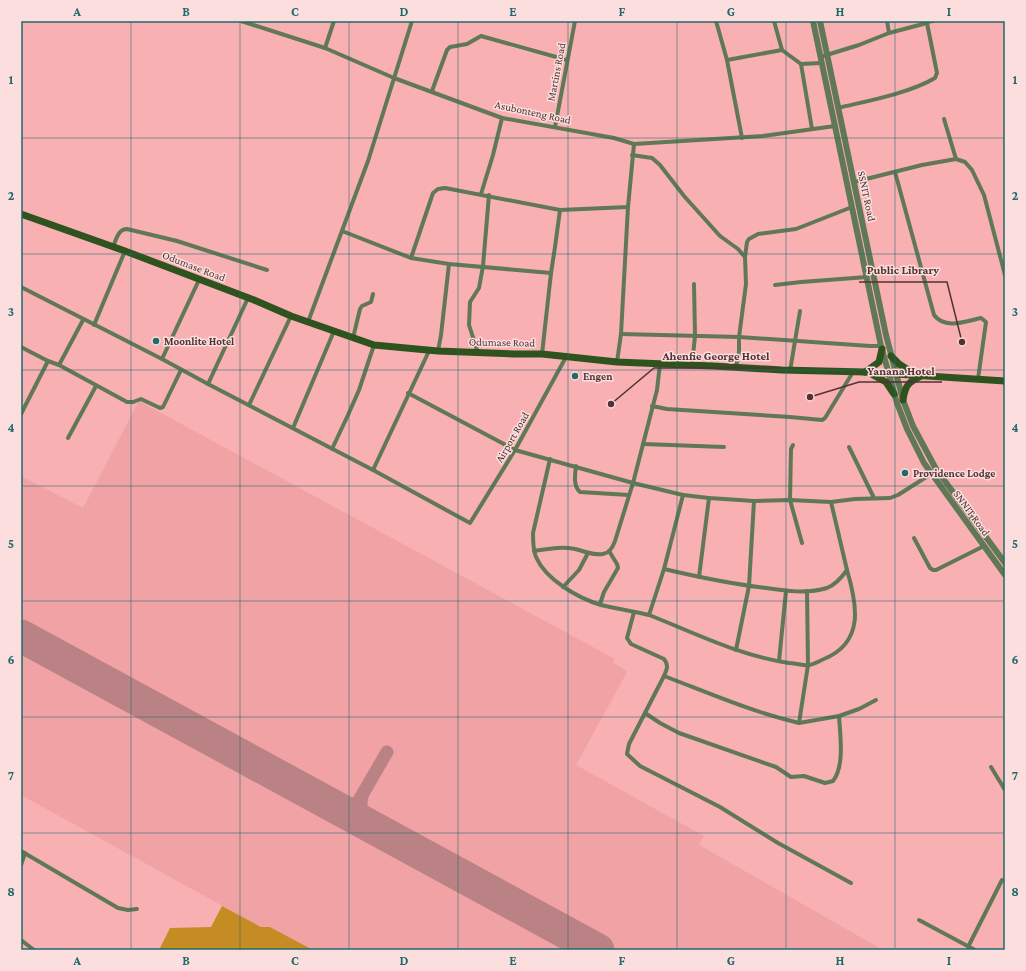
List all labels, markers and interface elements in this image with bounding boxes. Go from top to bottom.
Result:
text: A [72,4,81,19]
text: B [182,4,190,19]
text: C [291,4,299,19]
text: D [400,4,409,19]
text: E [509,4,517,19]
text: F [619,4,626,19]
text: G [727,4,735,19]
text: H [836,4,845,19]
text: I [947,4,951,19]
street label: Martins Road [544,42,568,102]
text: 1 [9,72,14,87]
text: 1 [1013,72,1018,87]
street label: Asubonteng Road [494,98,572,127]
street label: SSNIT Road [856,170,878,222]
text: 2 [8,188,15,203]
text: 2 [1012,188,1019,203]
street label: Odumase Road [161,248,227,284]
callout: Public Library [859,258,947,282]
text: Public Library [867,263,939,277]
text: 3 [8,304,14,319]
text: 3 [1012,304,1018,319]
place label: Moonlite Hotel [164,335,235,347]
street label: Odumase Road [469,335,536,349]
marker: Moonlite Hotel [151,336,161,346]
callout: Ahenfie George Hotel [654,344,778,368]
text: Ahenfie George Hotel [661,349,770,363]
callout: Yanana Hotel [859,358,942,382]
text: Yanana Hotel [867,364,935,378]
place label: Engen [583,370,613,382]
marker: Engen [570,371,580,381]
street label: Airport Road [493,409,532,465]
text: 4 [7,420,15,435]
text: 4 [1011,420,1019,435]
place label: Providence Lodge [913,467,995,479]
marker: Providence Lodge [900,468,910,478]
street label: SNNIT Road [951,488,993,538]
text: 5 [8,536,14,551]
text: 5 [1012,536,1018,551]
text: 6 [7,652,15,667]
text: 6 [1011,652,1019,667]
text: 7 [8,768,14,783]
text: 7 [1012,768,1018,783]
text: 8 [7,884,15,899]
text: 8 [1011,884,1019,899]
text: A [72,953,81,968]
text: B [182,953,190,968]
text: C [291,953,299,968]
text: D [400,953,409,968]
text: E [509,953,517,968]
text: F [619,953,626,968]
text: G [727,953,735,968]
text: H [836,953,845,968]
text: I [947,953,951,968]

